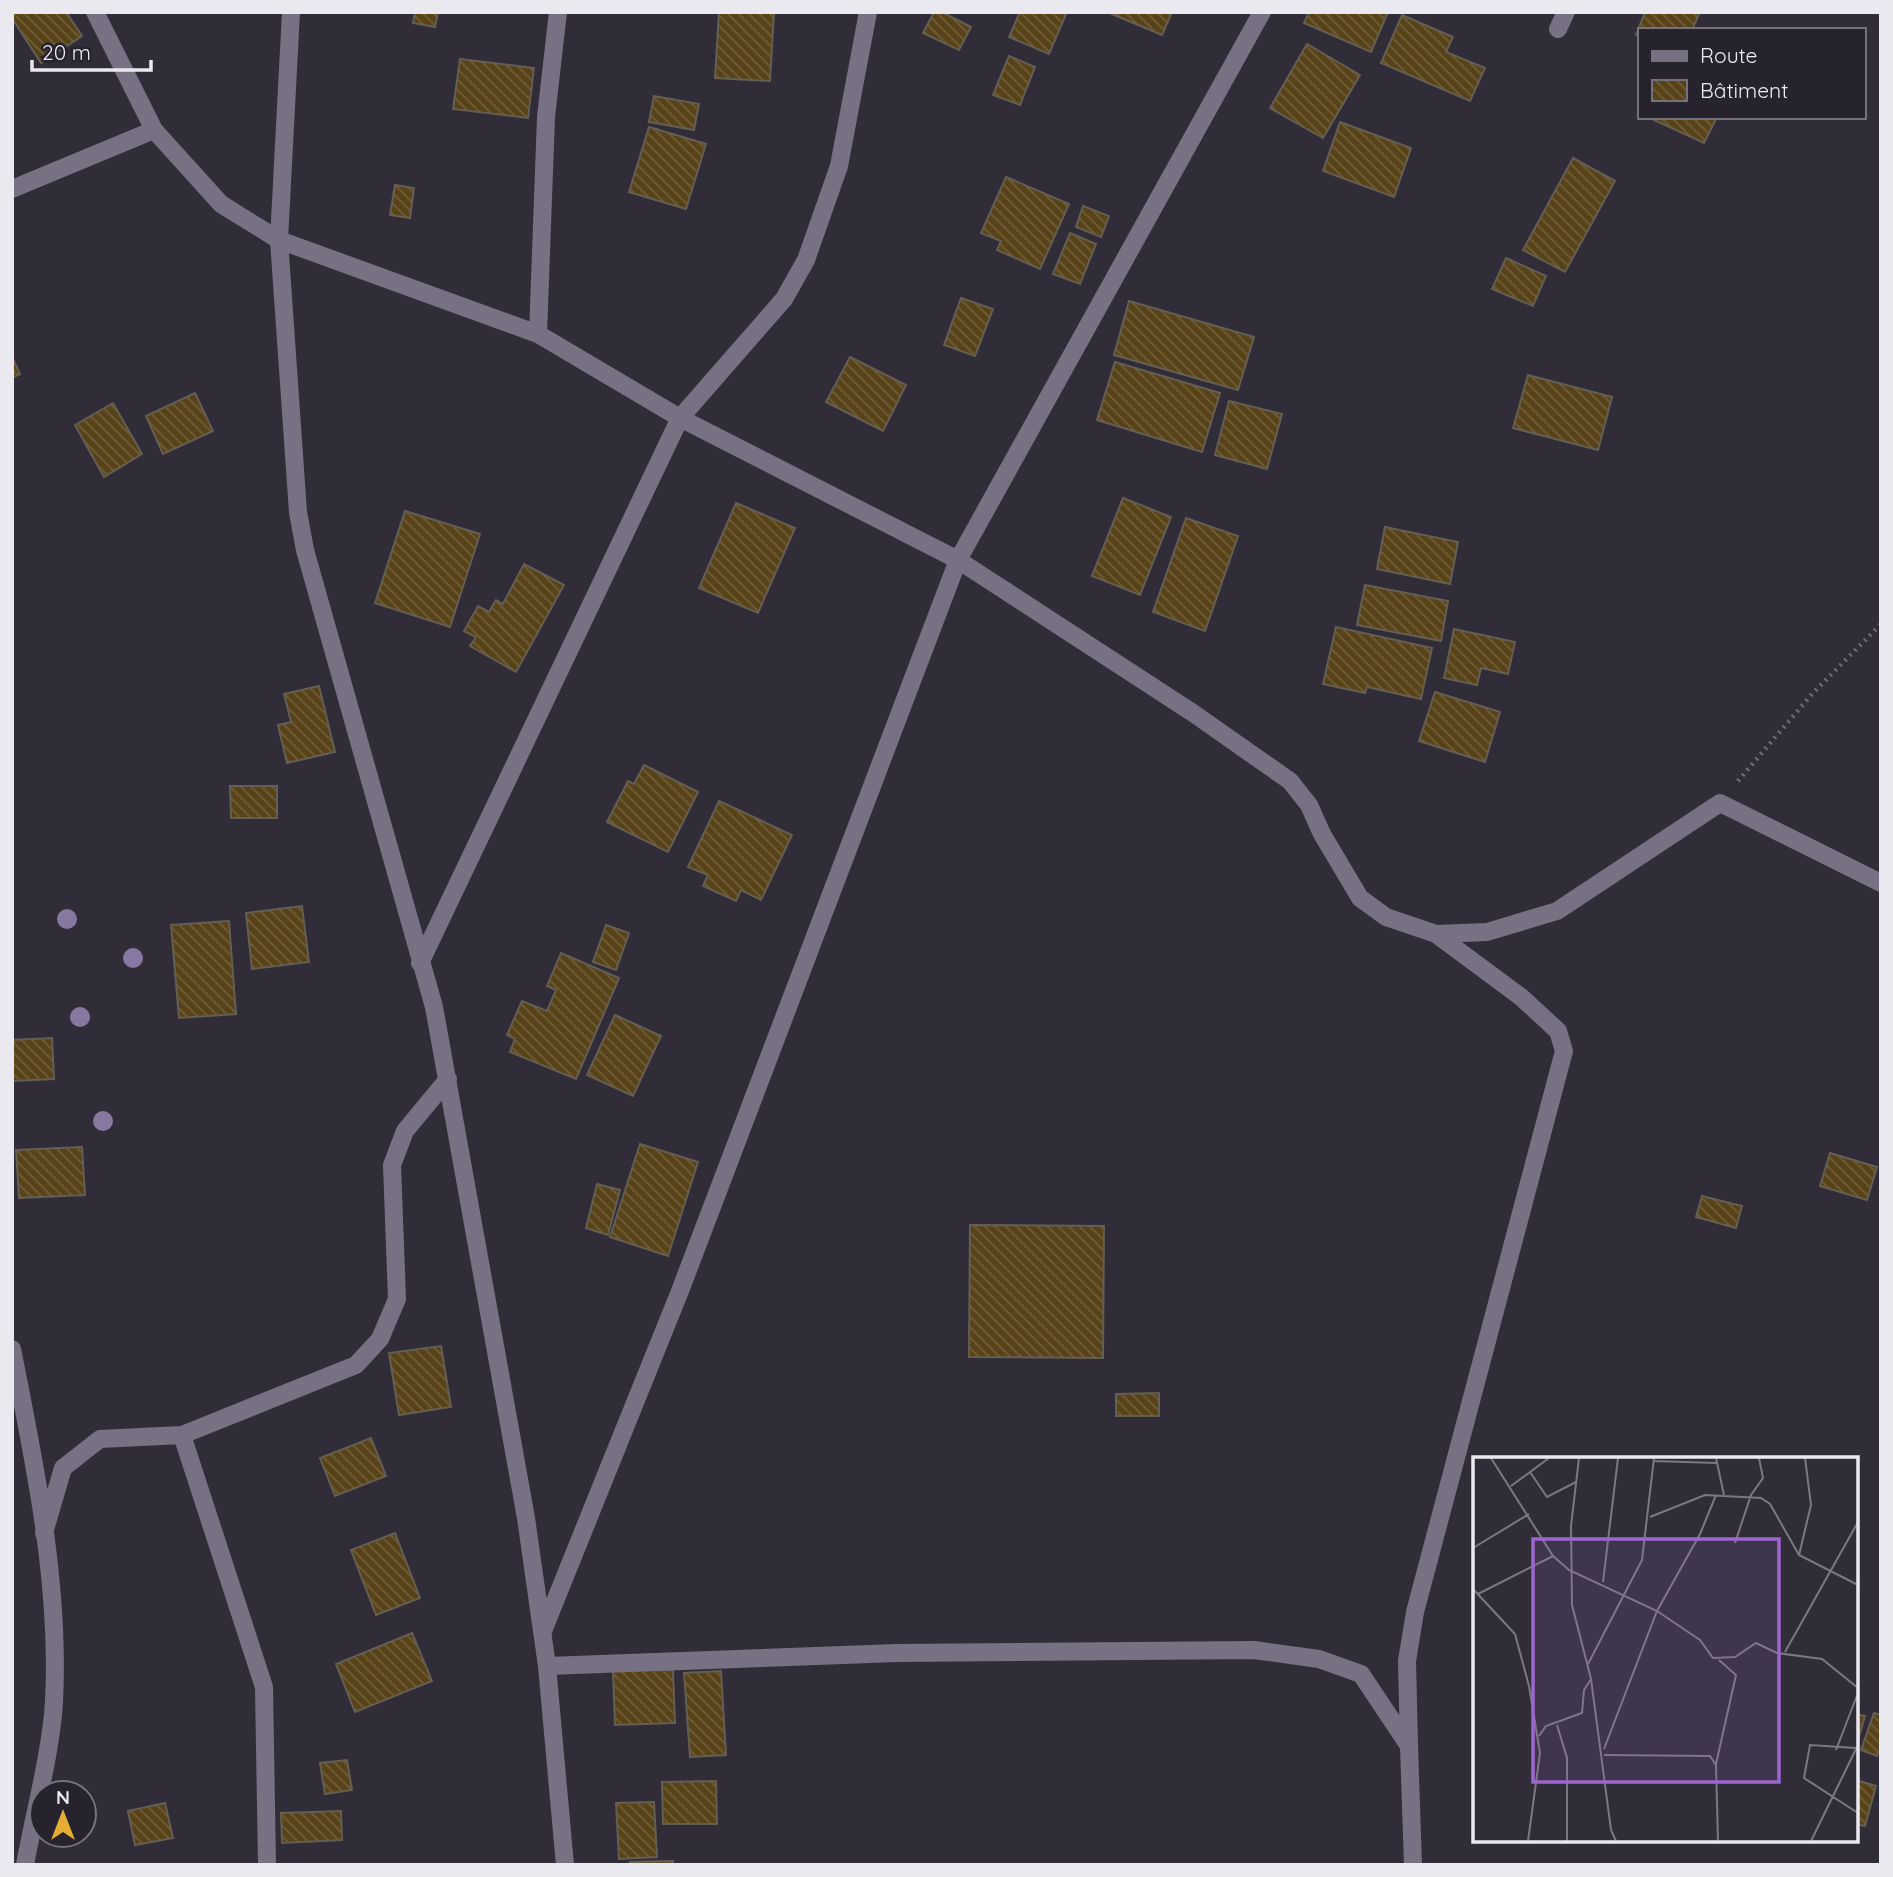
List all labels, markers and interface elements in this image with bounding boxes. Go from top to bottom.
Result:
scale bar [32,28,150,72]
legend [1638,28,1865,119]
text: 20 m [42,39,91,65]
text: Route [1700,42,1757,68]
text: Bâtiment [1700,77,1788,103]
inset map [1473,1457,1858,1842]
north arrow [28,1779,98,1849]
text: N [56,1785,70,1809]

